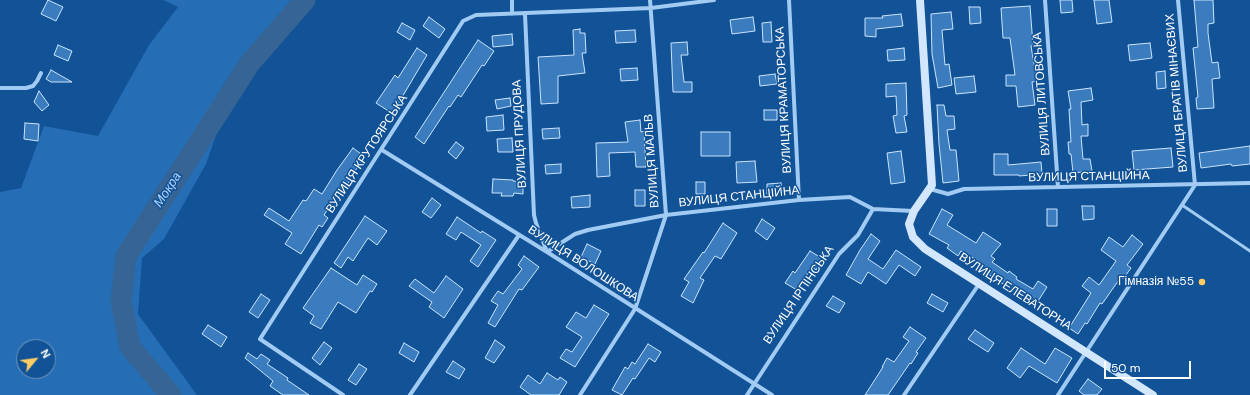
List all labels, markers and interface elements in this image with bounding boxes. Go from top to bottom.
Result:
street label: ВУЛИЦЯ БРАТІВ МІНАЄВИХ [1163,13,1191,173]
street label: ВУЛИЦЯ КРАМАТОРСЬКА [773,26,795,174]
street label: ВУЛИЦЯ ЛИТОВСЬКА [1030,32,1054,156]
street label: ВУЛИЦЯ ПРУДОВА [510,79,530,189]
street label: ВУЛИЦЯ КРУТОЯРСЬКА [323,92,411,216]
street label: ВУЛИЦЯ МАЛЬВ [642,114,662,208]
street label: ВУЛИЦЯ СТАНЦІЙНА [1028,169,1150,185]
water label: Мокра [151,170,185,210]
street label: ВУЛИЦЯ СТАНЦІЙНА [678,183,800,211]
street label: ВУЛИЦЯ ВОЛОШКОВА [525,223,641,305]
street label: ВУЛИЦЯ ІРПІНСЬКА [761,243,837,347]
street label: ВУЛИЦЯ ЕЛЕВАТОРНА [956,250,1074,334]
place label: Гімназія №55 [1118,275,1194,289]
marker: Гімназія №55 [1197,277,1207,287]
north arrow [16,339,56,379]
text: N [38,347,54,361]
scale bar [1106,353,1193,379]
text: 50 m [1111,360,1140,376]

